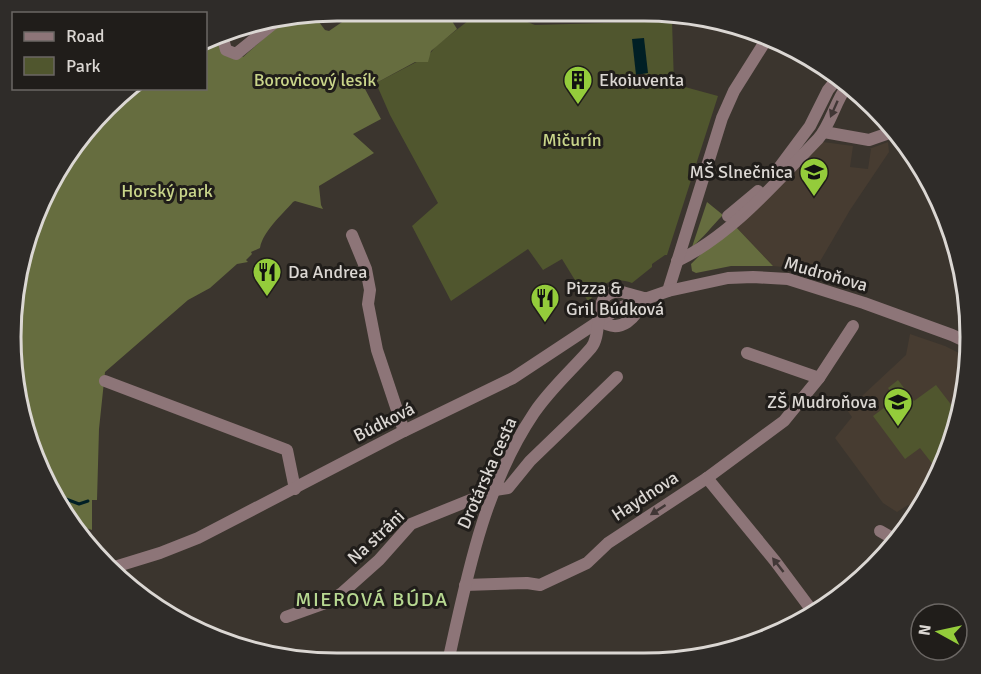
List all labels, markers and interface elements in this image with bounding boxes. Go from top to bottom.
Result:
legend [12,12,207,90]
text: Road [66,25,105,47]
text: Park [66,55,101,77]
building icon: Ekoiuventa [562,64,594,106]
park label: Borovicový lesík [254,69,376,91]
place label: Ekoiuventa [599,69,684,91]
one-way arrow [829,100,839,118]
park label: Mičurín [542,129,602,151]
school or university icon: MŠ Slnečnica [798,156,830,198]
place label: MŠ Slnečnica [690,161,793,183]
park label: Horský park [121,180,213,202]
street label: Mudroňova [782,252,870,296]
restaurant icon: Da Andrea [251,256,283,298]
place label: Da Andrea [288,261,367,283]
place label: Pizza & Gril Búdková [566,277,664,320]
restaurant icon: Pizza & Gril Búdková [529,282,561,324]
school or university icon: ZŠ Mudroňova [882,386,914,428]
place label: ZŠ Mudroňova [767,391,877,413]
street label: Búdková [350,397,418,447]
street label: Drotárska cesta [453,414,521,532]
street label: Haydnova [607,466,683,526]
one-way arrow [650,504,666,515]
street label: Na stráni [343,505,409,569]
one-way arrow [773,558,785,573]
district label: MIEROVÁ BÚDA [295,587,449,612]
north arrow [909,602,969,662]
text: N [914,623,936,637]

